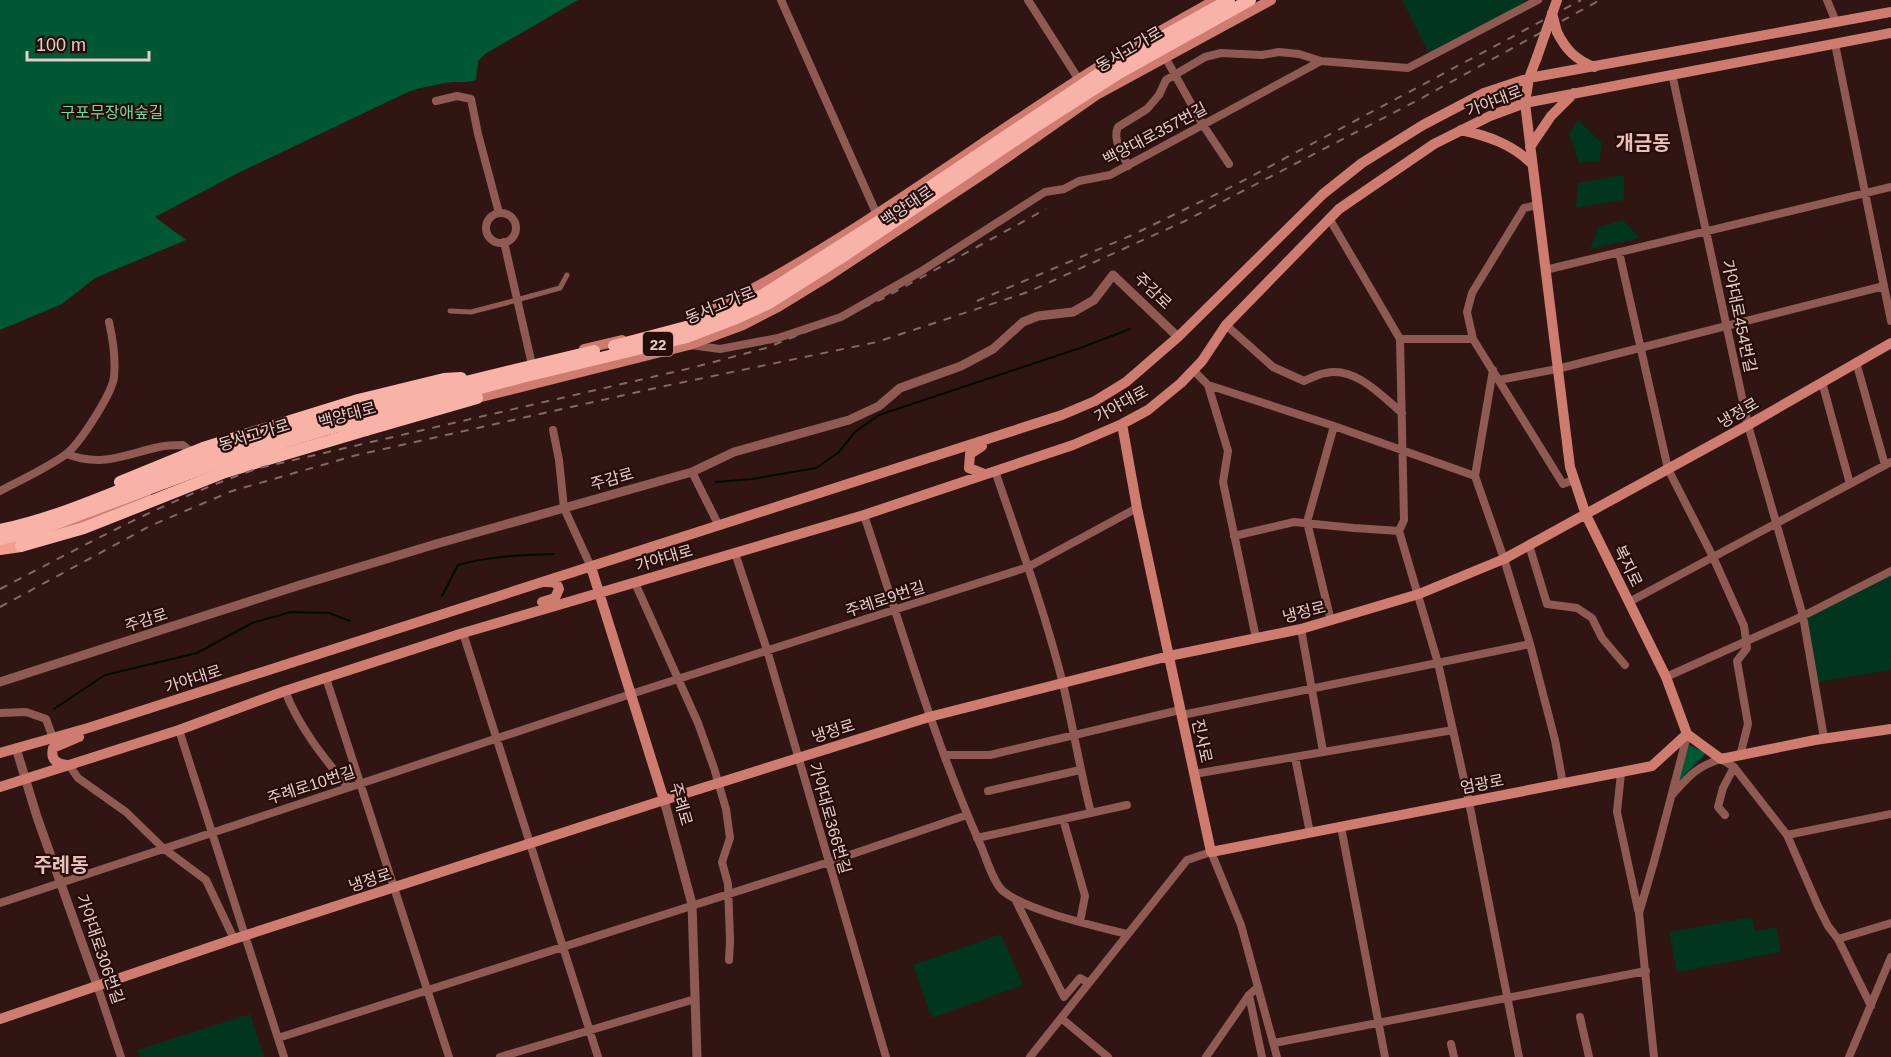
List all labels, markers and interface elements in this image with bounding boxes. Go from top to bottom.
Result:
street label: 동서고가로 [1093,23,1165,75]
scale bar [27,24,148,62]
text: 100 m [36,35,86,55]
street label: 가야대로 [1463,82,1525,119]
street label: 백양대로357번길 [1100,99,1210,169]
park label: 구포무장애숲길 [60,104,164,121]
district label: 개금동 [1615,132,1671,154]
street label: 백양대로 [878,182,936,230]
street label: 가야대로454번길 [1719,258,1759,374]
street label: 주감로 [1131,270,1175,313]
street label: 동서고가로 [683,283,758,327]
road number: 22 [643,332,673,356]
street label: 가야대로 [1091,382,1151,426]
street label: 냉정로 [1715,394,1762,431]
street label: 백양대로 [316,399,378,431]
street label: 동서고가로 [216,416,292,454]
street label: 주감로 [588,465,636,493]
street label: 가야대로 [633,542,695,574]
street label: 복지로 [1611,542,1645,590]
street label: 주례로9번길 [843,578,927,620]
street label: 냉정로 [1281,598,1328,626]
street label: 주감로 [122,605,170,635]
street label: 가야대로 [162,662,224,696]
street label: 냉정로 [809,716,857,746]
street label: 진사로 [1189,718,1215,765]
street label: 가야대로366번길 [806,760,854,876]
street label: 주례로10번길 [265,763,357,807]
street label: 엄광로 [1459,771,1506,797]
street label: 주례로 [667,780,695,828]
district label: 주례동 [33,854,89,876]
street label: 냉정로 [346,865,394,895]
street label: 가야대로306번길 [73,892,127,1006]

